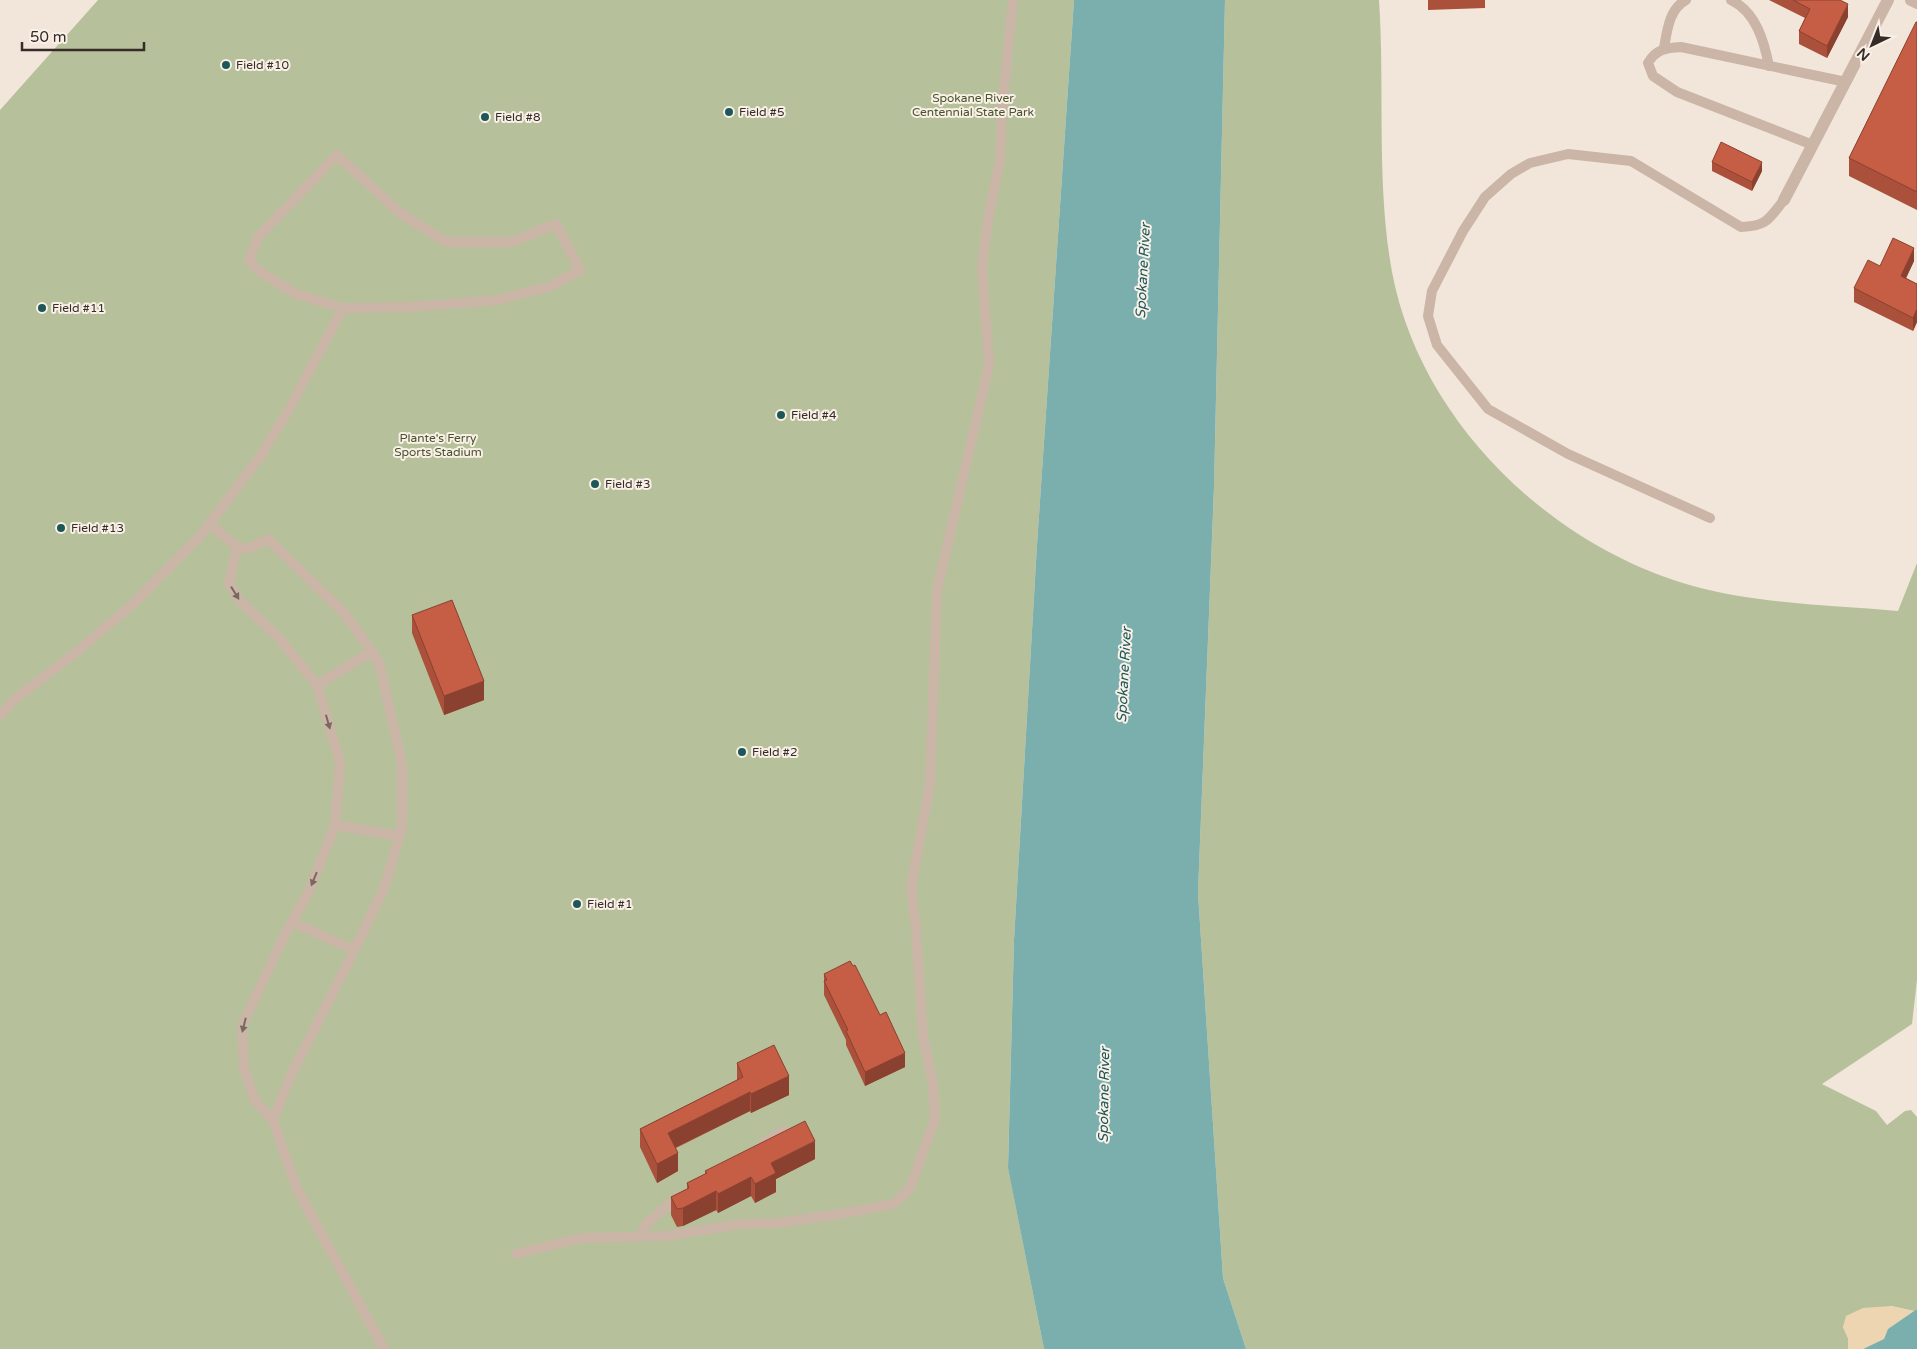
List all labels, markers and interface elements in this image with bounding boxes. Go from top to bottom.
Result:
scale bar [22,20,145,52]
north arrow [1847,20,1897,70]
text: 50 m [30,28,67,46]
text: N [1854,44,1873,64]
place label: Field #10 [236,58,290,72]
marker: Field #10 [220,59,232,71]
park label: Spokane River Centennial State Park [912,91,1035,119]
place label: Field #5 [739,105,785,119]
marker: Field #5 [723,106,735,118]
place label: Field #8 [495,110,541,124]
marker: Field #8 [479,111,491,123]
water label: Spokane River [1132,221,1154,319]
place label: Field #11 [52,301,105,315]
marker: Field #11 [36,302,48,314]
place label: Field #4 [791,408,837,422]
marker: Field #4 [775,409,787,421]
park label: Plante's Ferry Sports Stadium [394,431,482,459]
place label: Field #3 [605,477,651,491]
marker: Field #3 [589,478,601,490]
place label: Field #13 [71,521,124,535]
marker: Field #13 [55,522,67,534]
one-way arrow [230,586,240,600]
water label: Spokane River [1113,625,1135,723]
one-way arrow [324,715,332,730]
place label: Field #2 [752,745,798,759]
marker: Field #2 [736,746,748,758]
one-way arrow [309,871,317,886]
place label: Field #1 [587,897,633,911]
marker: Field #1 [571,898,583,910]
one-way arrow [240,1017,248,1033]
water label: Spokane River [1095,1046,1113,1143]

